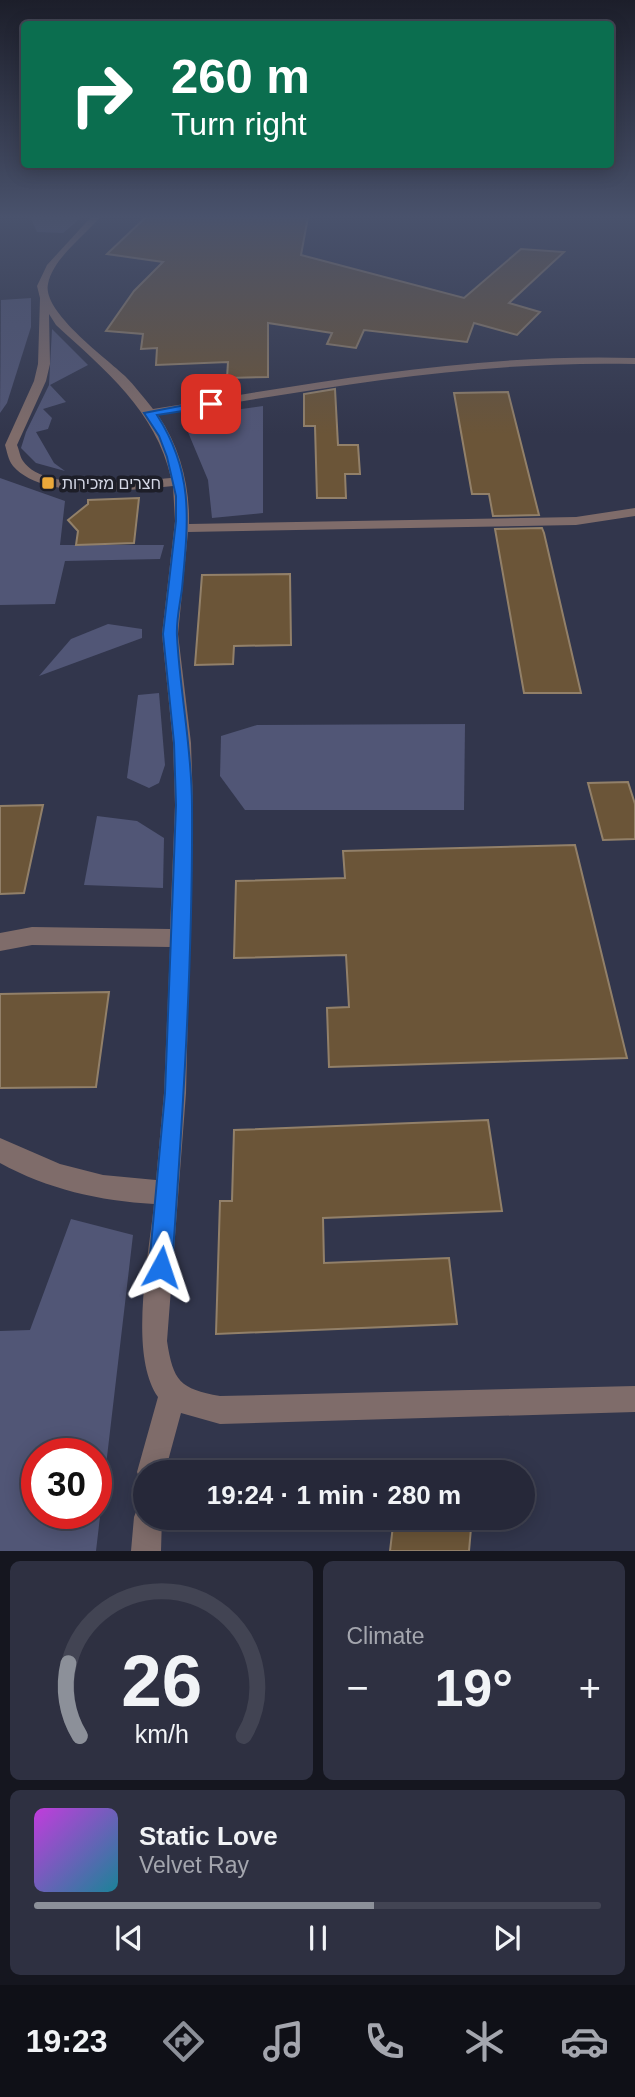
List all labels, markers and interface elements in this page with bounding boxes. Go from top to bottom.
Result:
icon: right [56,49,147,140]
text: 260 m [171,49,310,103]
text: Turn right [171,106,307,142]
pin [181,374,241,434]
icon: arrive [192,385,230,423]
marker: חצרים מזכירות [40,475,56,491]
place label: חצרים מזכירות [62,475,161,492]
position arrow [124,1230,198,1304]
speed limit sign: 30 [21,1438,112,1529]
text: 19:24 · 1 min · 280 m [207,1480,461,1510]
text: Climate [347,1623,424,1649]
text: 26 [121,1641,202,1722]
text: 19° [434,1659,513,1717]
text: − [347,1667,369,1709]
text: + [579,1667,601,1709]
text: km/h [134,1720,188,1748]
text: Static Love [139,1821,278,1851]
text: Velvet Ray [139,1852,249,1878]
icon: previous [110,1919,148,1957]
icon: pause [299,1919,337,1957]
icon: next [488,1919,526,1957]
icon: directions [159,2017,208,2066]
icon: music [259,2017,308,2066]
icon: phone [360,2017,409,2066]
icon: climate [460,2017,509,2066]
icon: car [560,2017,609,2066]
text: 19:23 [26,2023,108,2059]

